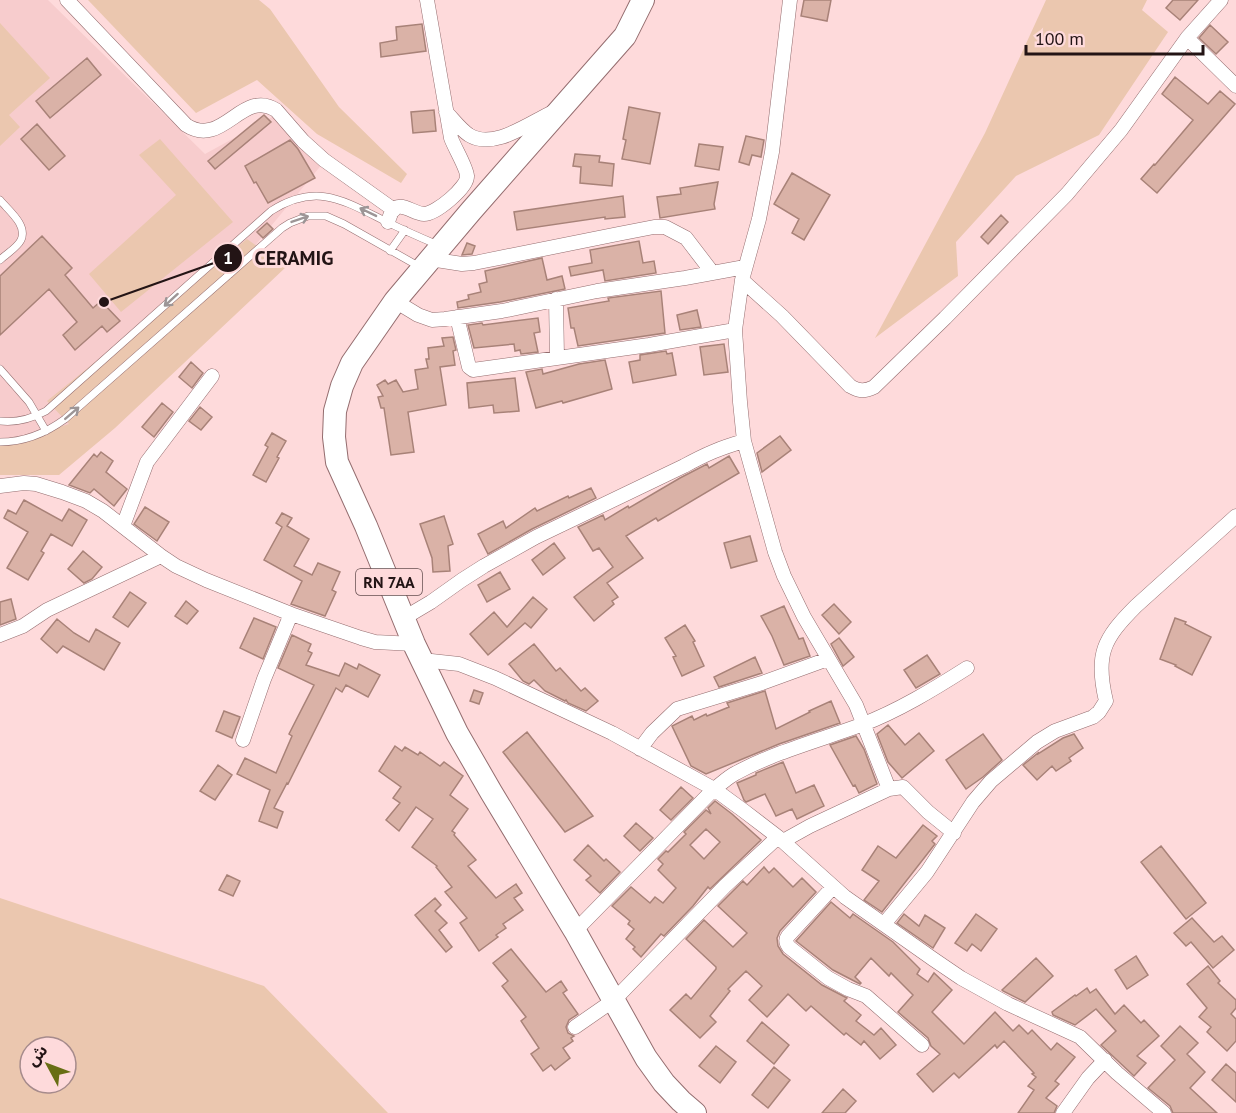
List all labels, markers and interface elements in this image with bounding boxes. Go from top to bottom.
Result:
scale bar [1026,18,1203,56]
text: 100 m [1035,27,1084,50]
one-way arrow [359,206,377,218]
one-way arrow [290,213,309,224]
callout: CERAMIG [213,239,346,277]
text: CERAMIG [255,245,333,271]
text: 1 [223,246,233,269]
one-way arrow [164,293,179,307]
one-way arrow [64,406,79,420]
road number: RN 7AA [356,569,422,595]
north arrow [18,1035,78,1095]
text: ش [22,1040,51,1070]

